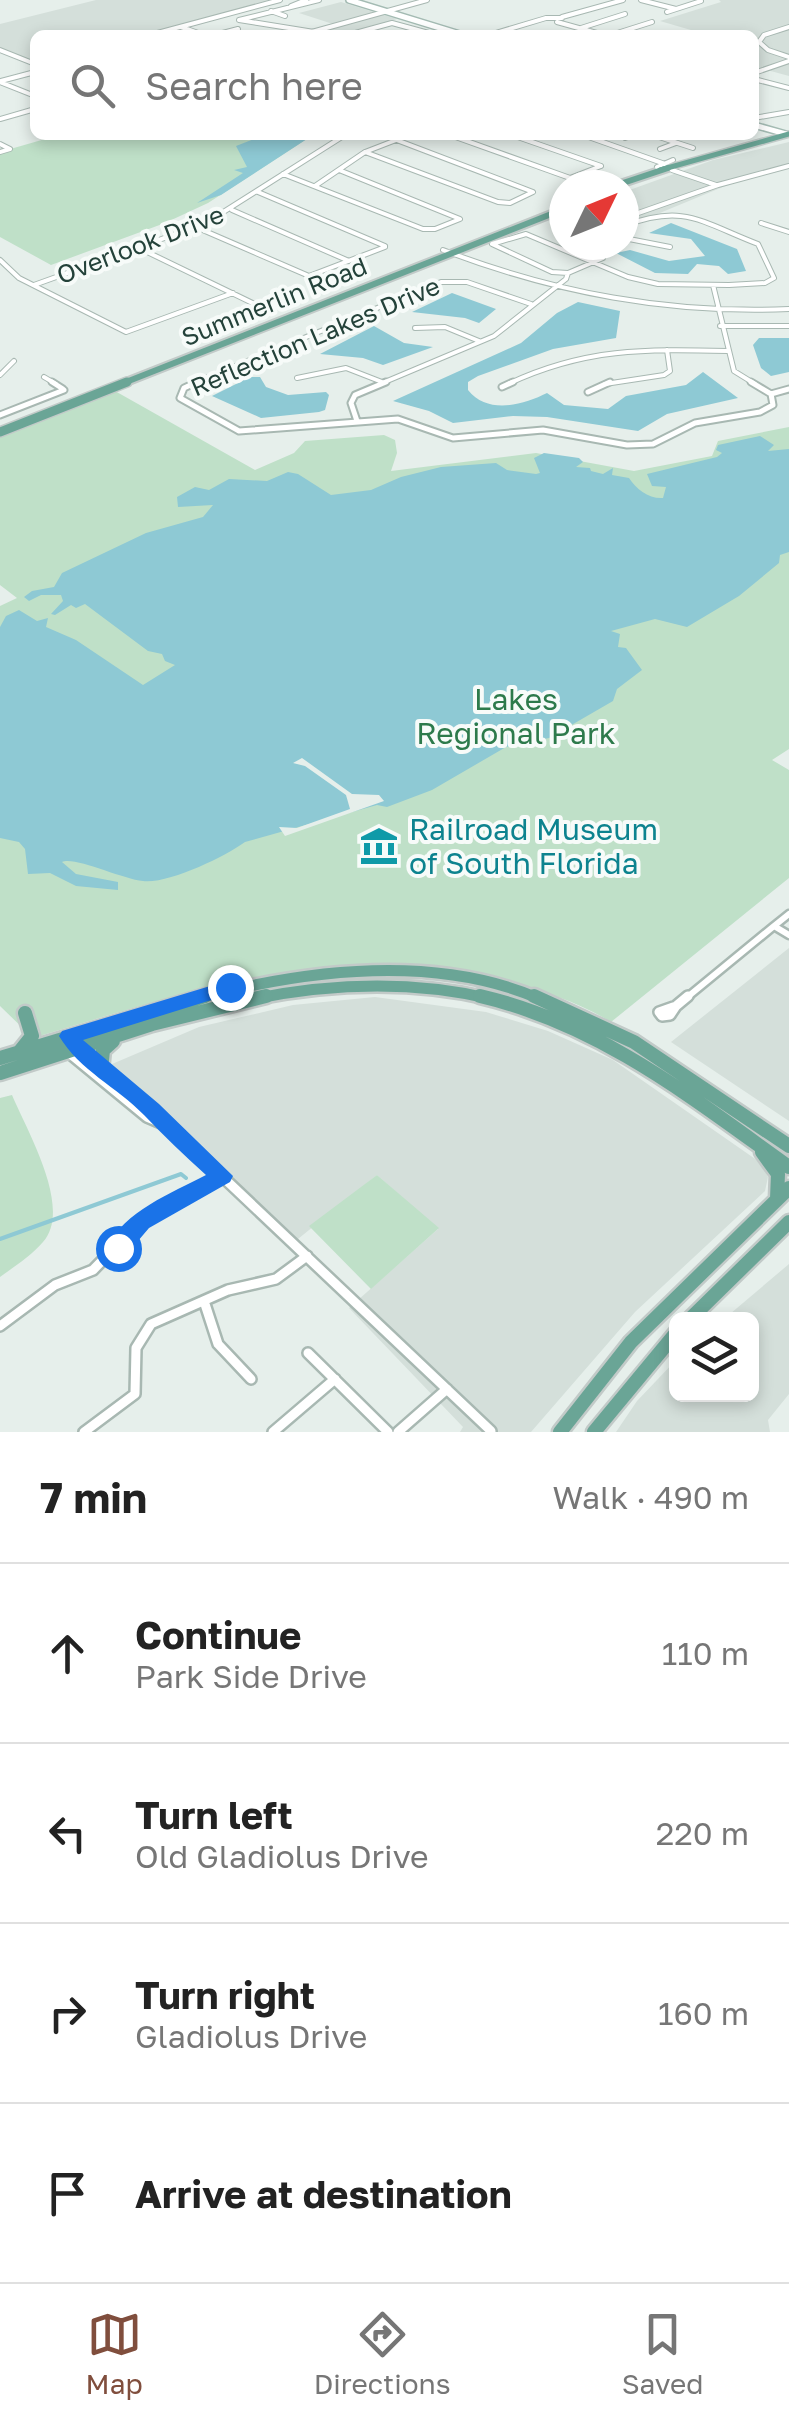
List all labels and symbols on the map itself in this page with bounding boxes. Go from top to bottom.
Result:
north arrow [549,170,639,260]
street label: Overlook Drive [52,198,228,290]
street label: Summerlin Road [177,250,371,352]
street label: Reflection Lakes Drive [186,269,444,403]
park label: Lakes Regional Park [416,681,616,751]
place label: Railroad Museum of South Florida [409,811,658,881]
museum icon: Railroad Museum of South Florida [358,825,400,867]
route end [208,965,254,1011]
route start [96,1226,142,1272]

